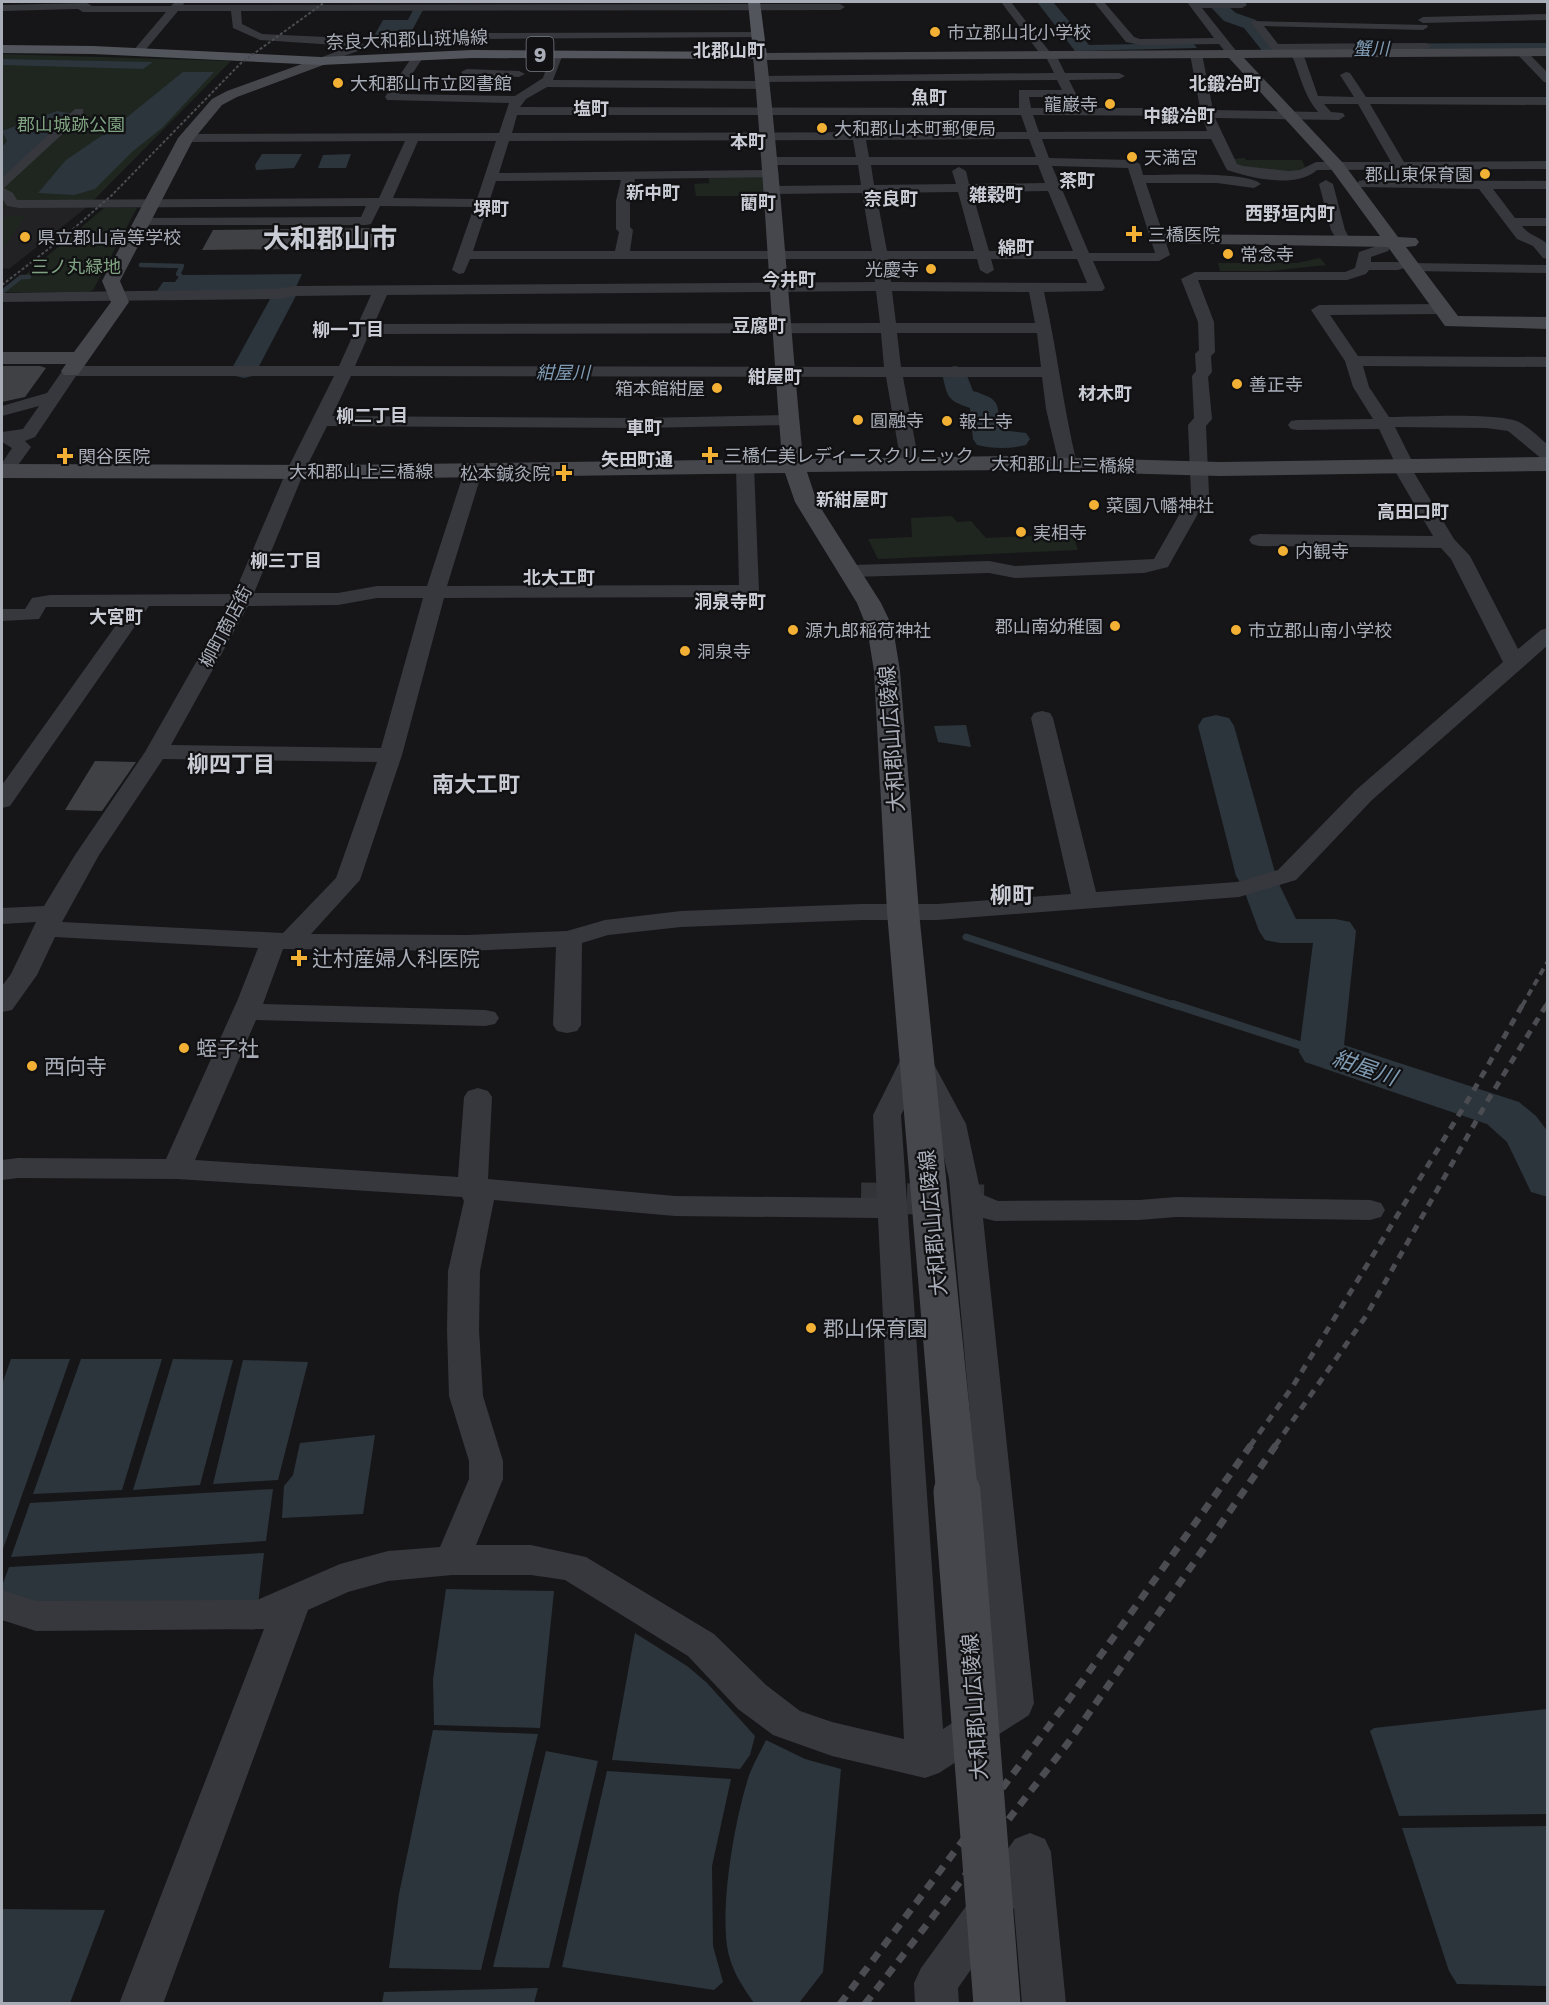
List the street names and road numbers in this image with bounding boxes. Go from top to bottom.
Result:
street label: 奈良大和郡山斑鳩線 [326,25,488,53]
road number: 9 [526,37,554,71]
street label: 大和郡山上三橋線 [991,452,1135,476]
street label: 大和郡山上三橋線 [289,460,433,482]
street label: 柳町商店街 [194,581,256,671]
street label: 大和郡山広陵線 [873,665,909,813]
street label: 大和郡山広陵線 [913,1149,951,1297]
street label: 大和郡山広陵線 [956,1633,992,1781]

